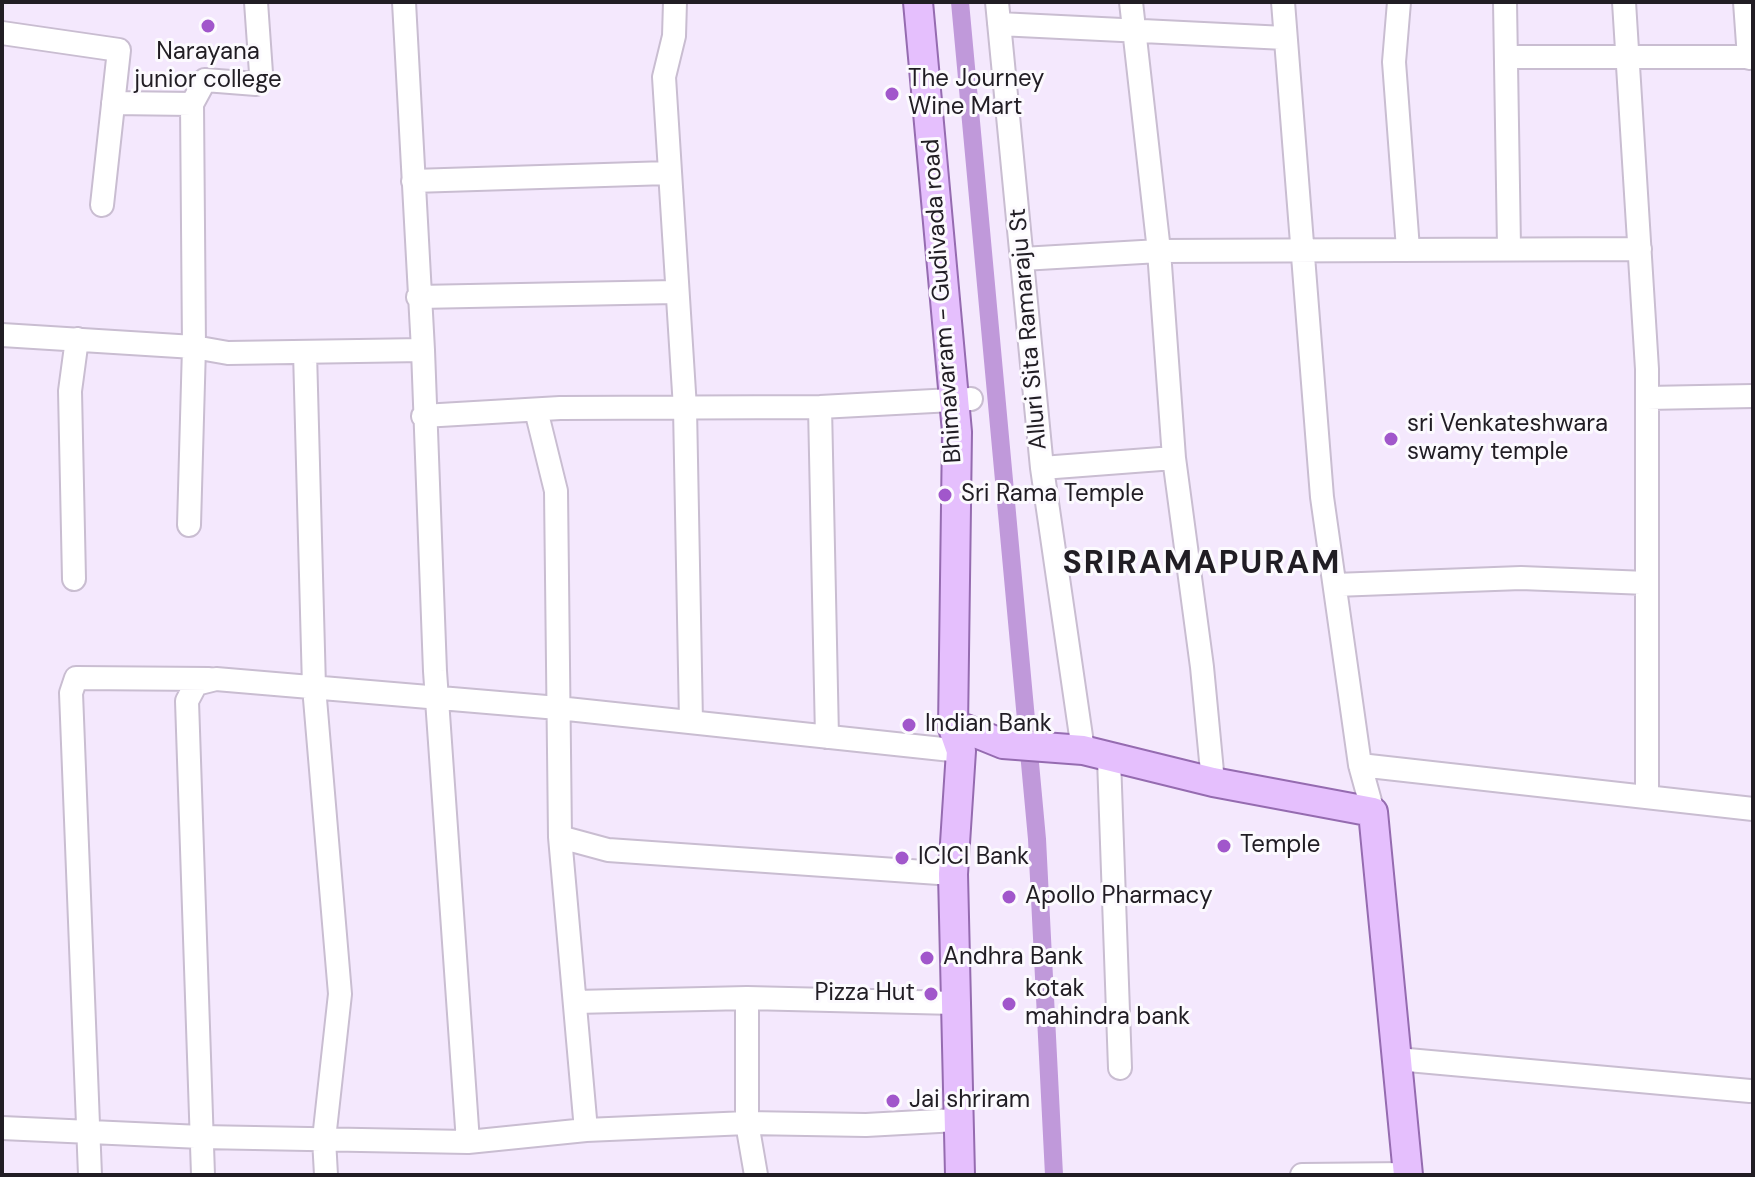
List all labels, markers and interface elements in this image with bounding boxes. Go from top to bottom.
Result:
marker: Narayana junior college [199,17,217,35]
place label: Narayana junior college [134,39,282,95]
place label: The Journey Wine Mart [908,66,1044,122]
marker: The Journey Wine Mart [883,85,901,103]
street label: Bhimavaram - Gudivada road [917,138,969,464]
street label: Alluri Sita Ramaraju St [1004,207,1054,451]
place label: sri Venkateshwara swamy temple [1407,411,1608,467]
marker: sri Venkateshwara swamy temple [1382,430,1400,448]
place label: Sri Rama Temple [961,481,1144,509]
marker: Sri Rama Temple [936,486,954,504]
district label: SRIRAMAPURAM [1063,546,1341,584]
place label: Indian Bank [925,711,1052,739]
marker: Indian Bank [900,716,918,734]
place label: Temple [1240,832,1320,860]
marker: Temple [1215,837,1233,855]
place label: ICICI Bank [918,844,1029,872]
marker: ICICI Bank [893,849,911,867]
place label: Apollo Pharmacy [1025,883,1213,911]
marker: Apollo Pharmacy [1000,888,1018,906]
place label: Andhra Bank [943,944,1083,972]
marker: Andhra Bank [918,949,936,967]
place label: kotak mahindra bank [1025,976,1190,1032]
place label: Pizza Hut [814,980,915,1008]
marker: Pizza Hut [922,985,940,1003]
marker: kotak mahindra bank [1000,995,1018,1013]
place label: Jai shriram [909,1087,1030,1115]
marker: Jai shriram [884,1092,902,1110]

